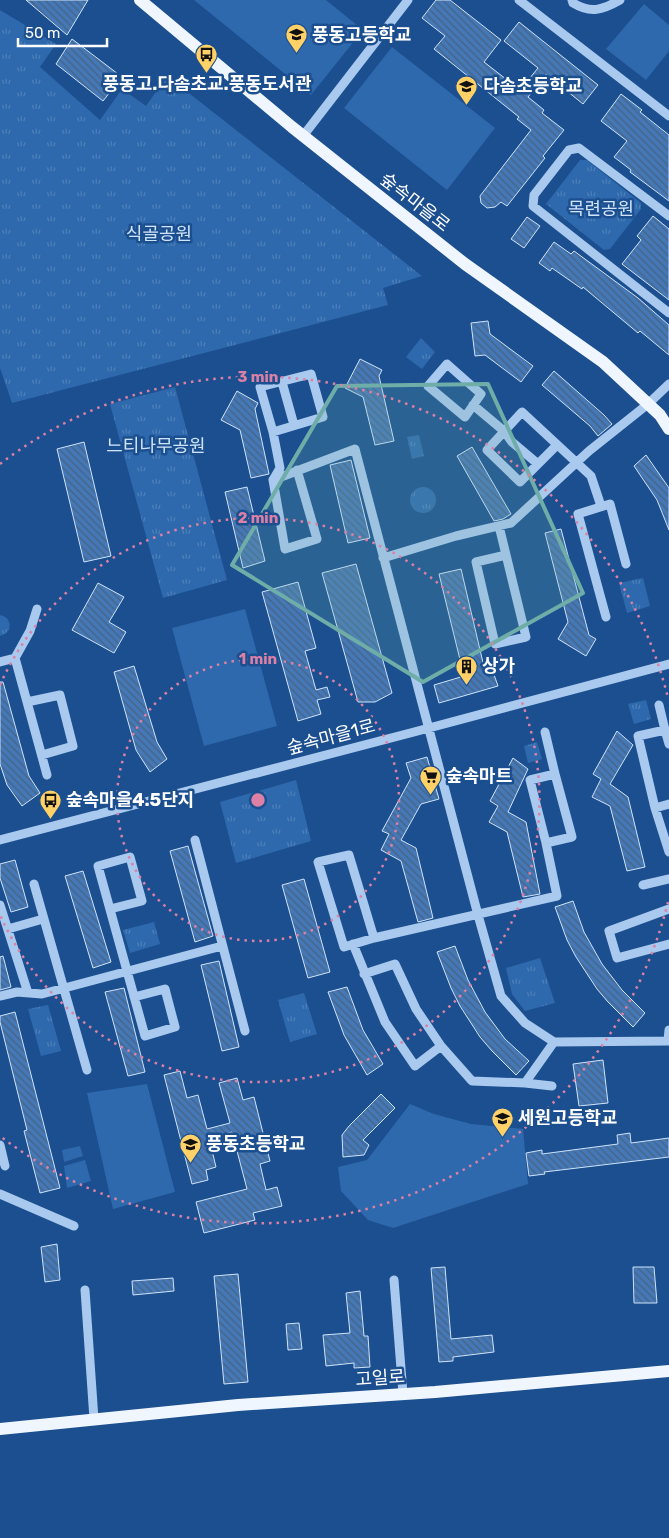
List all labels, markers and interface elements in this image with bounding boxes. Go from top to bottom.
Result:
scale bar [18,15,106,47]
school or university icon: 풍동고등학교 [284,23,308,54]
text: 50 m [25,24,60,42]
place label: 풍동고등학교 [312,24,411,46]
bus stop icon: 풍동고.다솜초교.풍동도서관 [195,42,219,73]
place label: 풍동고.다솜초교.풍동도서관 [103,73,312,95]
school or university icon: 다솜초등학교 [455,74,479,105]
place label: 다솜초등학교 [483,75,582,97]
street label: 숲속마을로 [376,168,454,236]
park label: 목련공원 [568,198,634,220]
park label: 식골공원 [126,223,192,245]
text: 3 min [238,368,278,386]
park label: 느티나무공원 [106,435,206,457]
text: 2 min [238,509,278,527]
text: 1 min [239,650,277,668]
building icon: 상가 [454,654,478,685]
place label: 상가 [482,655,516,677]
street label: 숲속마을1로 [284,715,378,759]
supermarket icon: 숲속마트 [418,764,442,795]
place label: 숲속마트 [446,765,512,787]
bus stop icon: 숲속마을4.5단지 [38,788,62,819]
place label: 숲속마을4.5단지 [66,789,194,811]
centre of rings [249,791,267,809]
school or university icon: 세원고등학교 [490,1106,514,1137]
place label: 세원고등학교 [518,1107,617,1129]
school or university icon: 풍동초등학교 [178,1132,202,1163]
place label: 풍동초등학교 [206,1133,305,1155]
street label: 고일로 [354,1365,406,1391]

